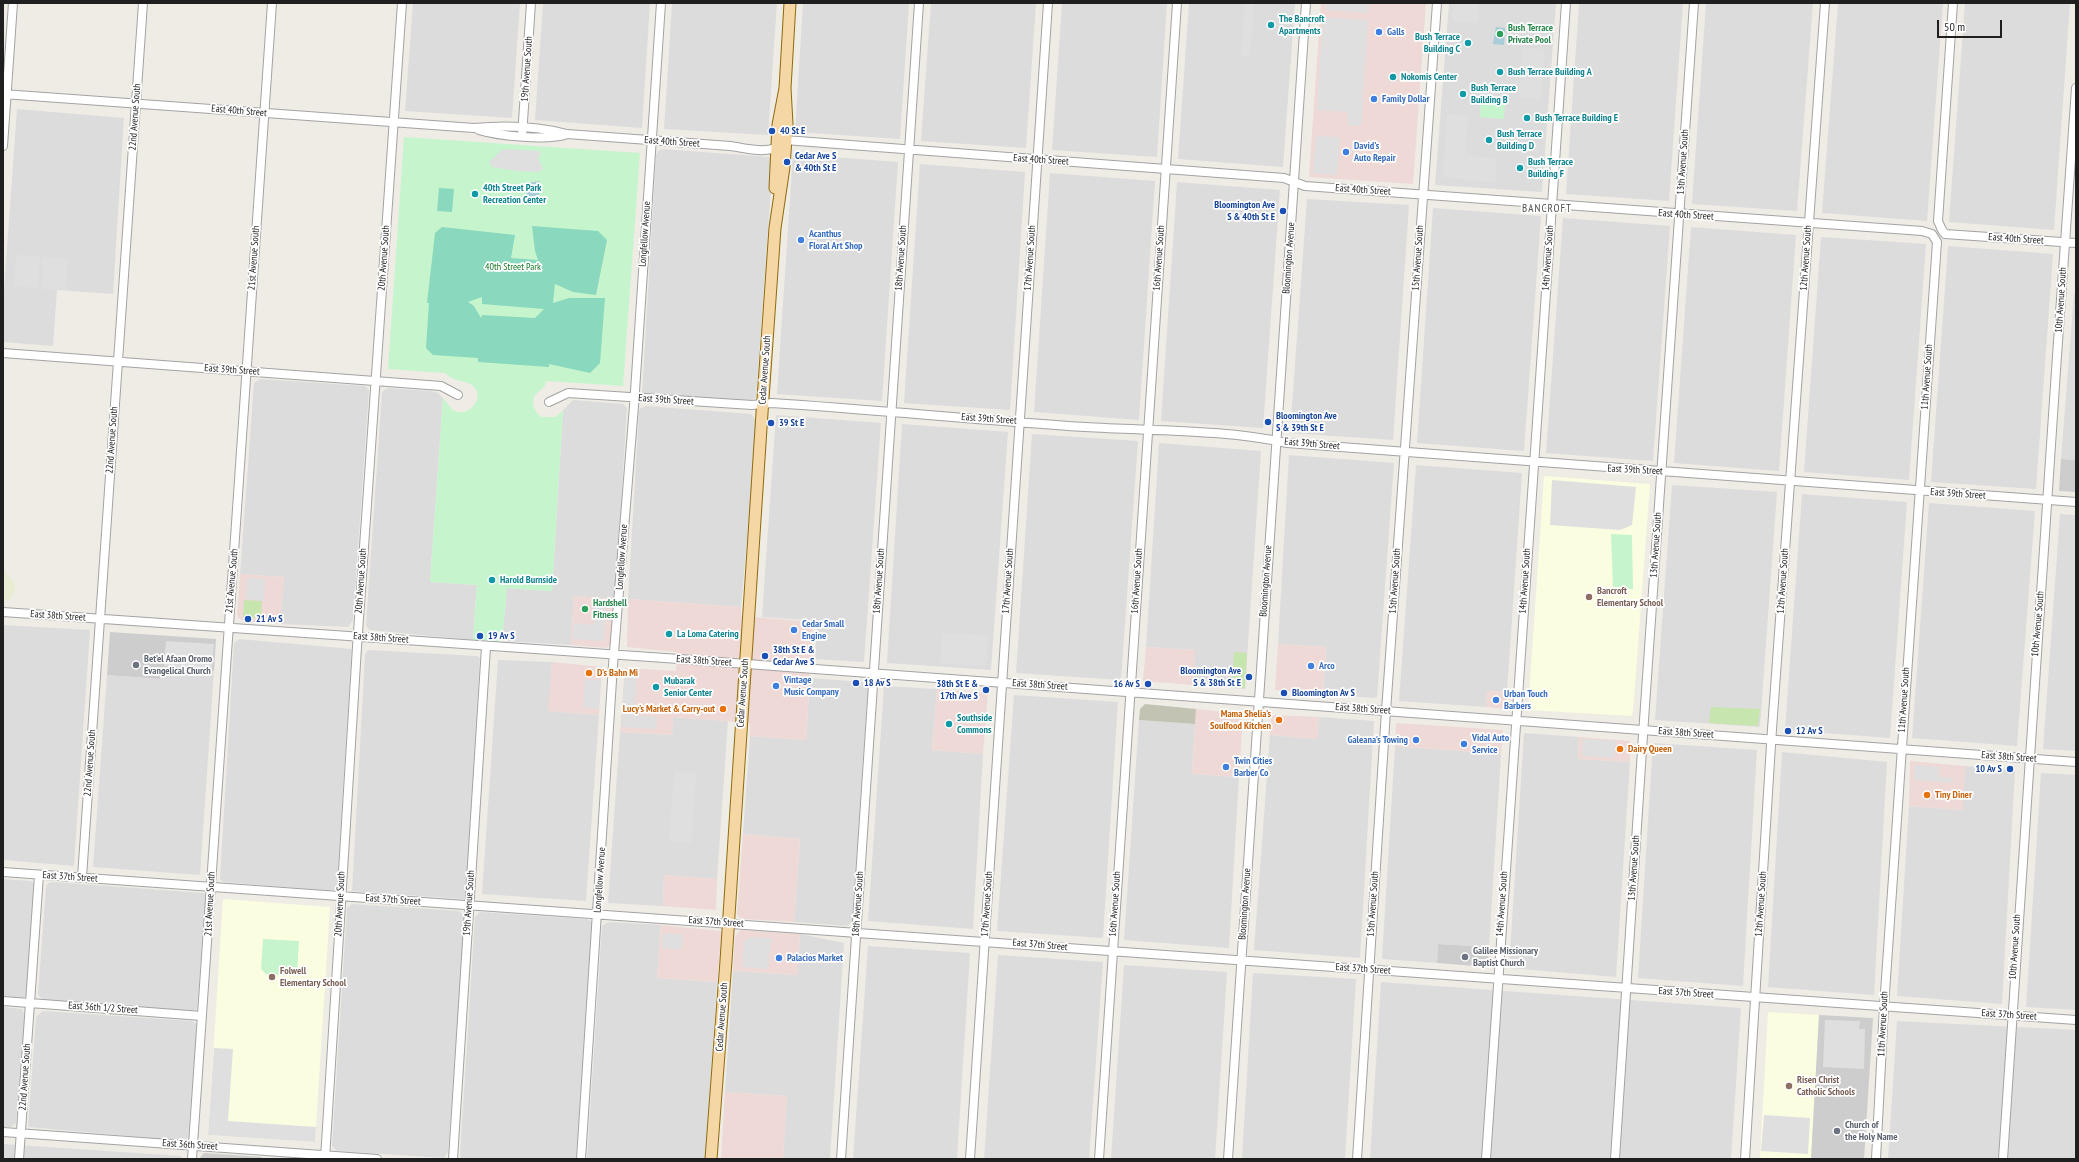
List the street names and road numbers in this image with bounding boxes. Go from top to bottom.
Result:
street label: 19th Avenue South [519,36,535,102]
street label: 22nd Avenue South [127,83,143,151]
street label: East 40th Street [211,103,267,119]
street label: 13th Avenue South [1675,129,1691,195]
street label: East 40th Street [644,134,700,150]
street label: East 40th Street [1013,152,1069,168]
street label: East 40th Street [1335,182,1391,198]
street label: Longfellow Avenue [637,201,653,267]
street label: East 40th Street [1658,207,1714,223]
street label: Bloomington Avenue [1281,222,1297,294]
street label: 21st Avenue South [246,225,262,291]
street label: 20th Avenue South [376,225,392,291]
street label: 18th Avenue South [893,225,909,291]
street label: 17th Avenue South [1022,225,1038,291]
street label: 16th Avenue South [1151,225,1167,291]
street label: 15th Avenue South [1410,225,1426,291]
street label: 14th Avenue South [1540,225,1556,291]
street label: 12th Avenue South [1798,225,1814,291]
street label: East 40th Street [1988,231,2044,247]
street label: 10th Avenue South [2053,267,2069,333]
street label: Cedar Avenue South [757,335,773,405]
street label: 11th Avenue South [1919,344,1935,410]
street label: East 39th Street [204,362,260,378]
street label: East 39th Street [638,392,694,408]
street label: 22nd Avenue South [104,406,120,474]
street label: East 39th Street [961,411,1017,427]
street label: East 39th Street [1284,436,1340,452]
street label: East 39th Street [1607,463,1663,477]
street label: East 39th Street [1930,486,1986,502]
street label: 13th Avenue South [1648,512,1664,578]
street label: Longfellow Avenue [614,524,630,590]
street label: Bloomington Avenue [1258,545,1274,617]
street label: 21st Avenue South [223,548,241,614]
street label: 20th Avenue South [353,548,369,614]
street label: 18th Avenue South [871,548,887,614]
street label: 17th Avenue South [1000,548,1016,614]
street label: 16th Avenue South [1129,548,1145,614]
street label: 15th Avenue South [1387,548,1403,614]
street label: 14th Avenue South [1517,548,1533,614]
street label: 12th Avenue South [1775,548,1791,614]
street label: 10th Avenue South [2029,591,2047,657]
street label: East 38th Street [30,608,86,624]
street label: East 38th Street [353,630,409,646]
street label: East 38th Street [676,653,732,669]
street label: Cedar Avenue South [735,658,751,728]
street label: 11th Avenue South [1896,667,1912,733]
street label: East 38th Street [1012,677,1068,693]
street label: East 38th Street [1335,701,1391,717]
street label: East 38th Street [1658,725,1714,741]
street label: 22nd Avenue South [82,729,98,797]
street label: East 38th Street [1981,749,2037,765]
street label: 13th Avenue South [1626,835,1642,901]
street label: Longfellow Avenue [592,847,608,913]
street label: Bloomington Avenue [1237,868,1253,940]
street label: East 37th Street [42,869,98,885]
street label: 19th Avenue South [461,870,477,936]
street label: 21st Avenue South [202,871,218,937]
street label: 20th Avenue South [332,871,348,937]
street label: 18th Avenue South [850,871,866,937]
street label: 17th Avenue South [979,871,995,937]
street label: 16th Avenue South [1107,871,1123,937]
street label: 15th Avenue South [1365,871,1381,937]
street label: 14th Avenue South [1494,871,1510,937]
street label: 12th Avenue South [1753,871,1769,937]
street label: East 37th Street [365,892,421,908]
street label: East 37th Street [688,914,744,930]
street label: 10th Avenue South [2007,914,2023,980]
street label: East 37th Street [1012,937,1068,953]
street label: East 37th Street [1335,961,1391,977]
street label: Cedar Avenue South [714,982,730,1052]
street label: East 37th Street [1658,985,1714,1001]
street label: 11th Avenue South [1875,991,1891,1057]
street label: East 36th 1/2 Street [68,1000,138,1016]
street label: East 37th Street [1981,1007,2037,1023]
street label: 22nd Avenue South [17,1043,33,1111]
street label: East 36th Street [162,1137,218,1153]

